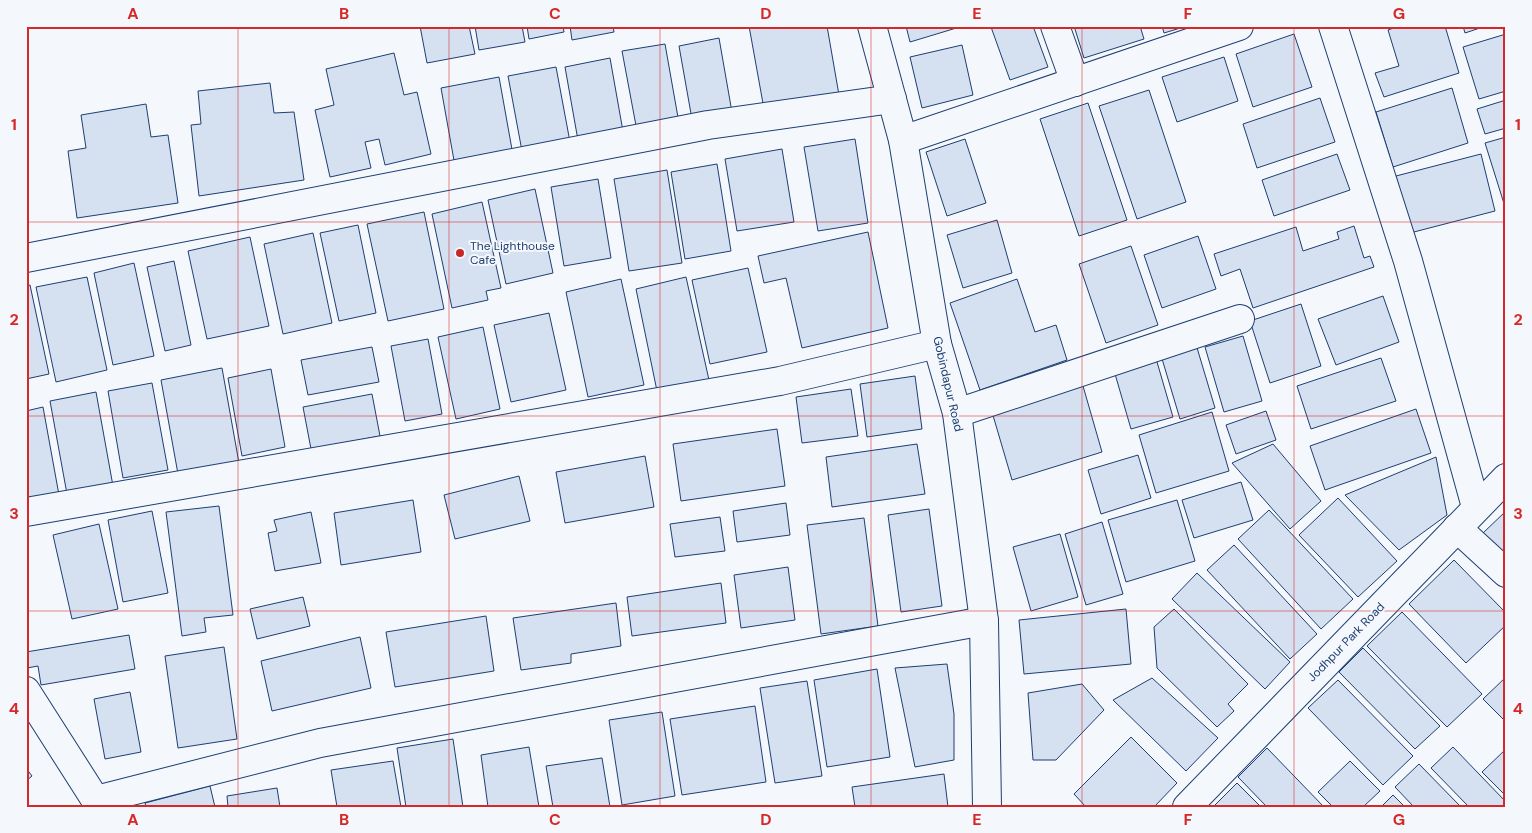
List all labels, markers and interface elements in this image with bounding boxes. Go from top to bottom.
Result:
text: A [127,3,139,24]
text: B [339,3,349,24]
text: C [549,3,561,24]
text: D [760,3,772,24]
text: E [972,3,982,24]
text: F [1184,3,1193,24]
text: G [1393,3,1405,24]
text: 1 [11,114,17,135]
text: 1 [1515,114,1521,135]
place label: The Lighthouse Cafe [470,238,555,268]
marker: The Lighthouse Cafe [454,247,466,259]
text: 2 [9,309,19,330]
text: 2 [1513,309,1523,330]
street label: Gobindapur Road [929,335,967,433]
text: 3 [9,503,19,524]
text: 3 [1513,503,1523,524]
street label: Jodhpur Park Road [1304,599,1388,685]
text: 4 [9,698,19,719]
text: 4 [1513,698,1523,719]
text: A [127,809,139,830]
text: B [339,809,349,830]
text: C [549,809,561,830]
text: D [760,809,772,830]
text: E [972,809,982,830]
text: F [1184,809,1193,830]
text: G [1393,809,1405,830]

